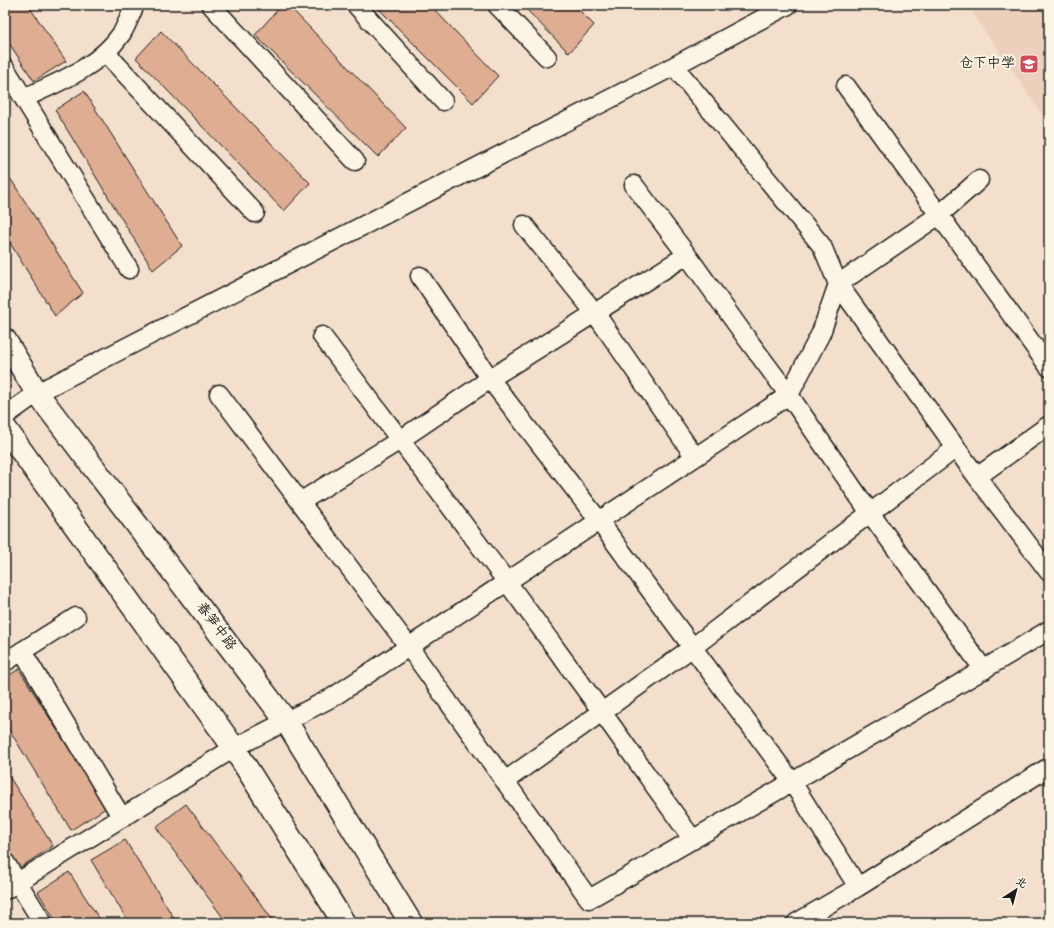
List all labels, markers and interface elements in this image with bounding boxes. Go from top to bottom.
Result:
school or university icon: 仓下中学 [1018,53,1040,75]
place label: 仓下中学 [959,55,1015,73]
street label: 春笋中路 [191,599,239,654]
north arrow [996,870,1036,910]
text: 北 [1013,875,1029,892]

